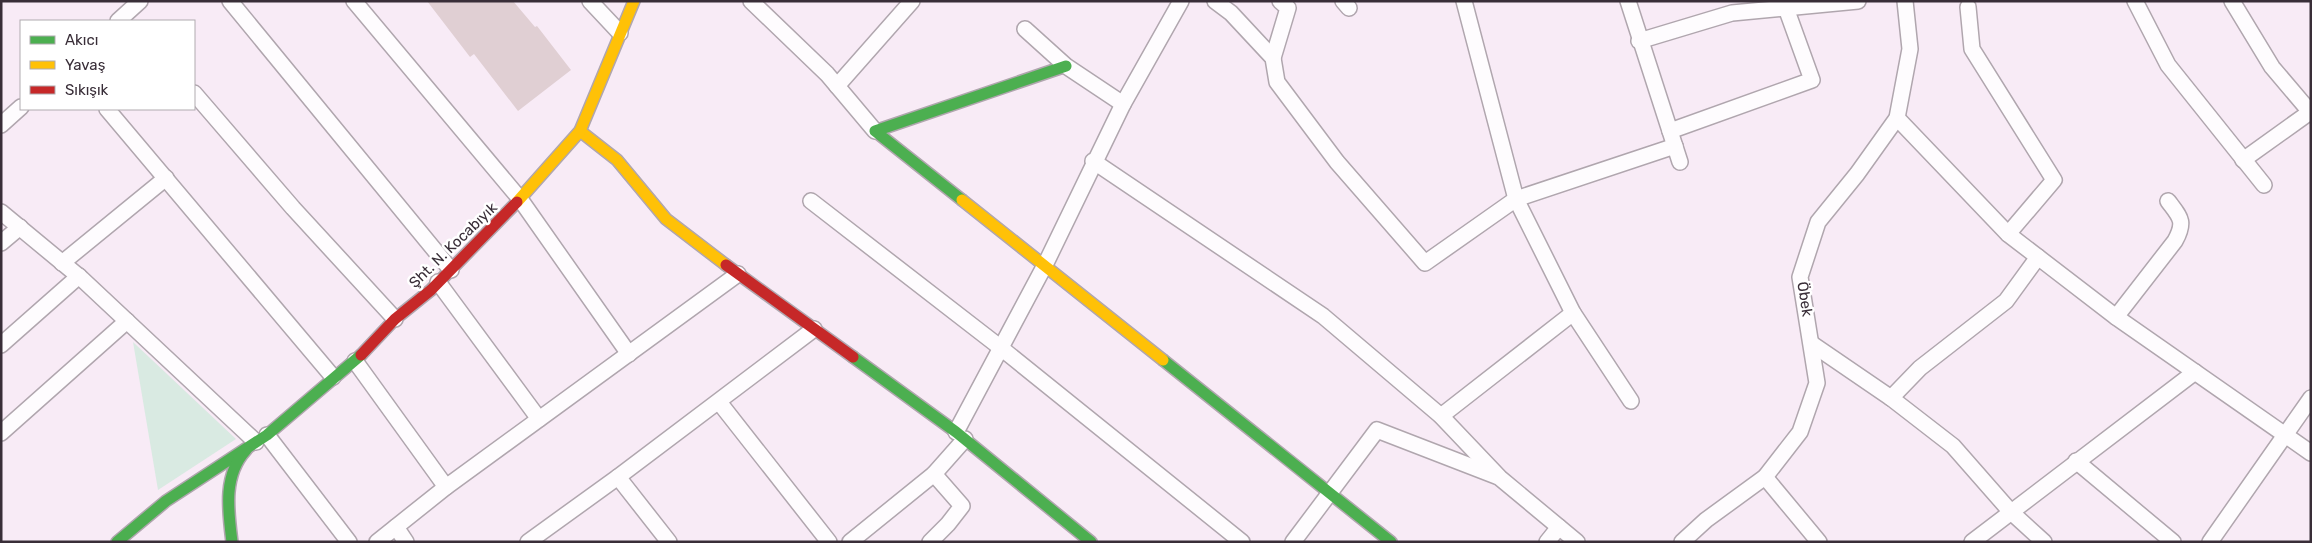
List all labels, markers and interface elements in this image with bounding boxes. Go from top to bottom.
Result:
legend [20,20,195,110]
text: Akıcı [65,31,98,49]
text: Yavaş [65,56,106,74]
text: Sıkışık [65,81,109,99]
street label: Şht. N. Kocabıyık [405,198,501,292]
street label: Öbek [1793,280,1817,318]

